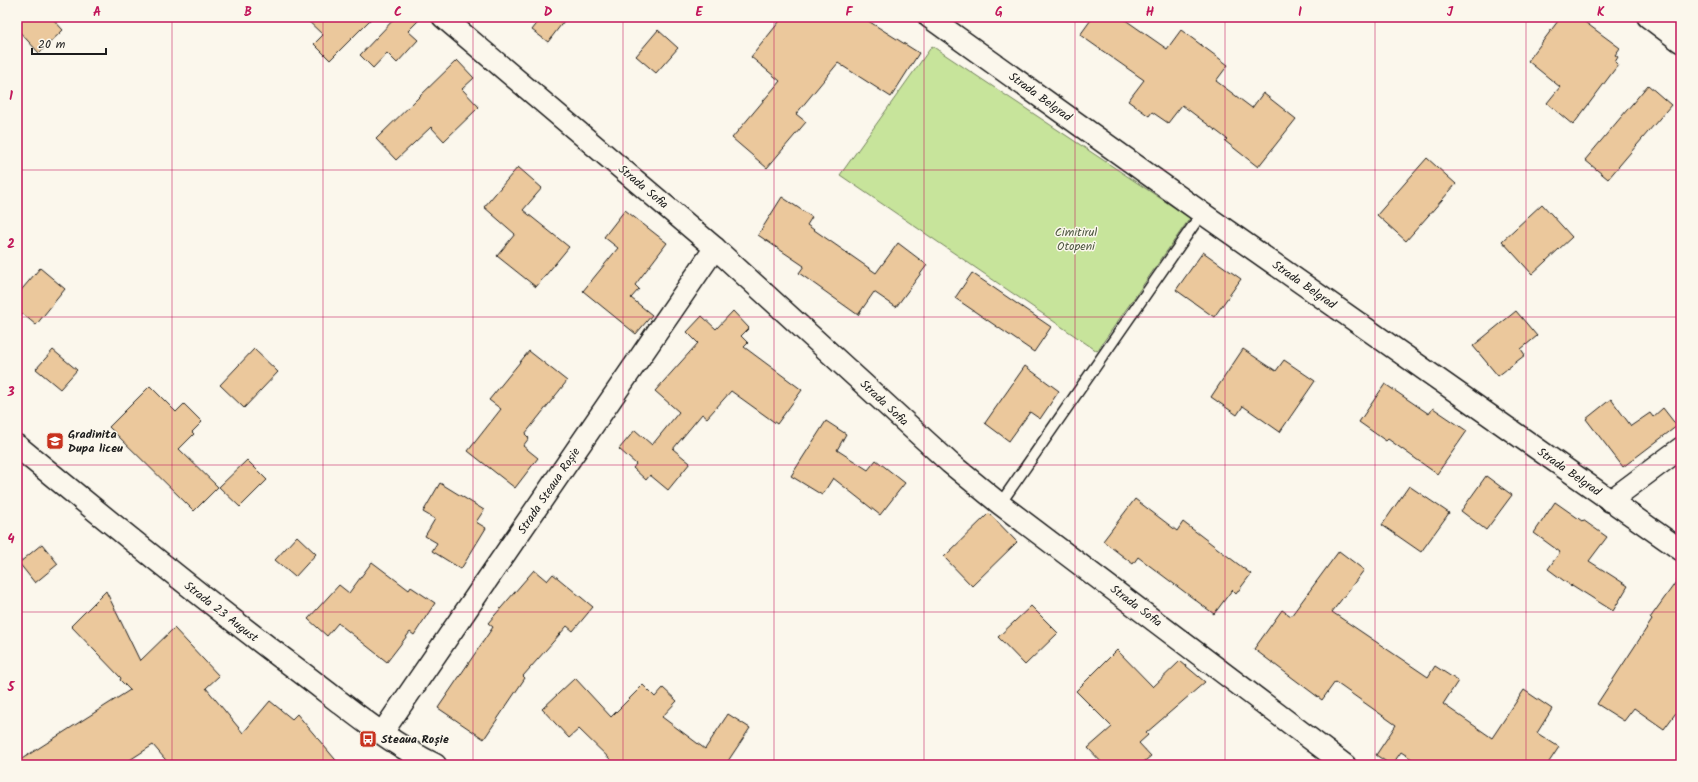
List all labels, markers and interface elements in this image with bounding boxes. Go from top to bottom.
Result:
text: A [93,2,101,23]
text: B [244,2,252,23]
text: C [394,2,402,23]
text: D [544,2,553,23]
text: E [695,2,703,23]
text: F [845,2,853,23]
text: G [995,2,1003,23]
text: H [1146,2,1155,23]
text: I [1298,2,1302,23]
text: J [1447,2,1454,23]
text: K [1597,2,1605,23]
scale bar [32,30,106,56]
text: 20 m [38,35,66,54]
street label: Strada Belgrad [1004,67,1076,127]
text: 1 [9,86,13,107]
street label: Strada Sofia [614,160,673,214]
park label: Cimitirul Otopeni [1055,223,1097,256]
text: 2 [7,234,15,255]
street label: Strada Belgrad [1268,256,1341,315]
street label: Strada Sofia [855,375,913,431]
text: 3 [6,382,15,403]
place label: Gradinita Dupa liceu [68,425,123,458]
school or university icon: Gradinita Dupa liceu [45,431,65,451]
street label: Strada Steaua Roșie [513,443,585,538]
street label: Strada Belgrad [1533,443,1606,502]
text: 4 [7,529,15,550]
street label: Strada 23 August [180,577,263,647]
street label: Strada Sofia [1106,580,1166,632]
text: 5 [7,677,16,698]
bus stop icon: Steaua Roșie [358,729,378,749]
place label: Steaua Roșie [381,730,449,749]

